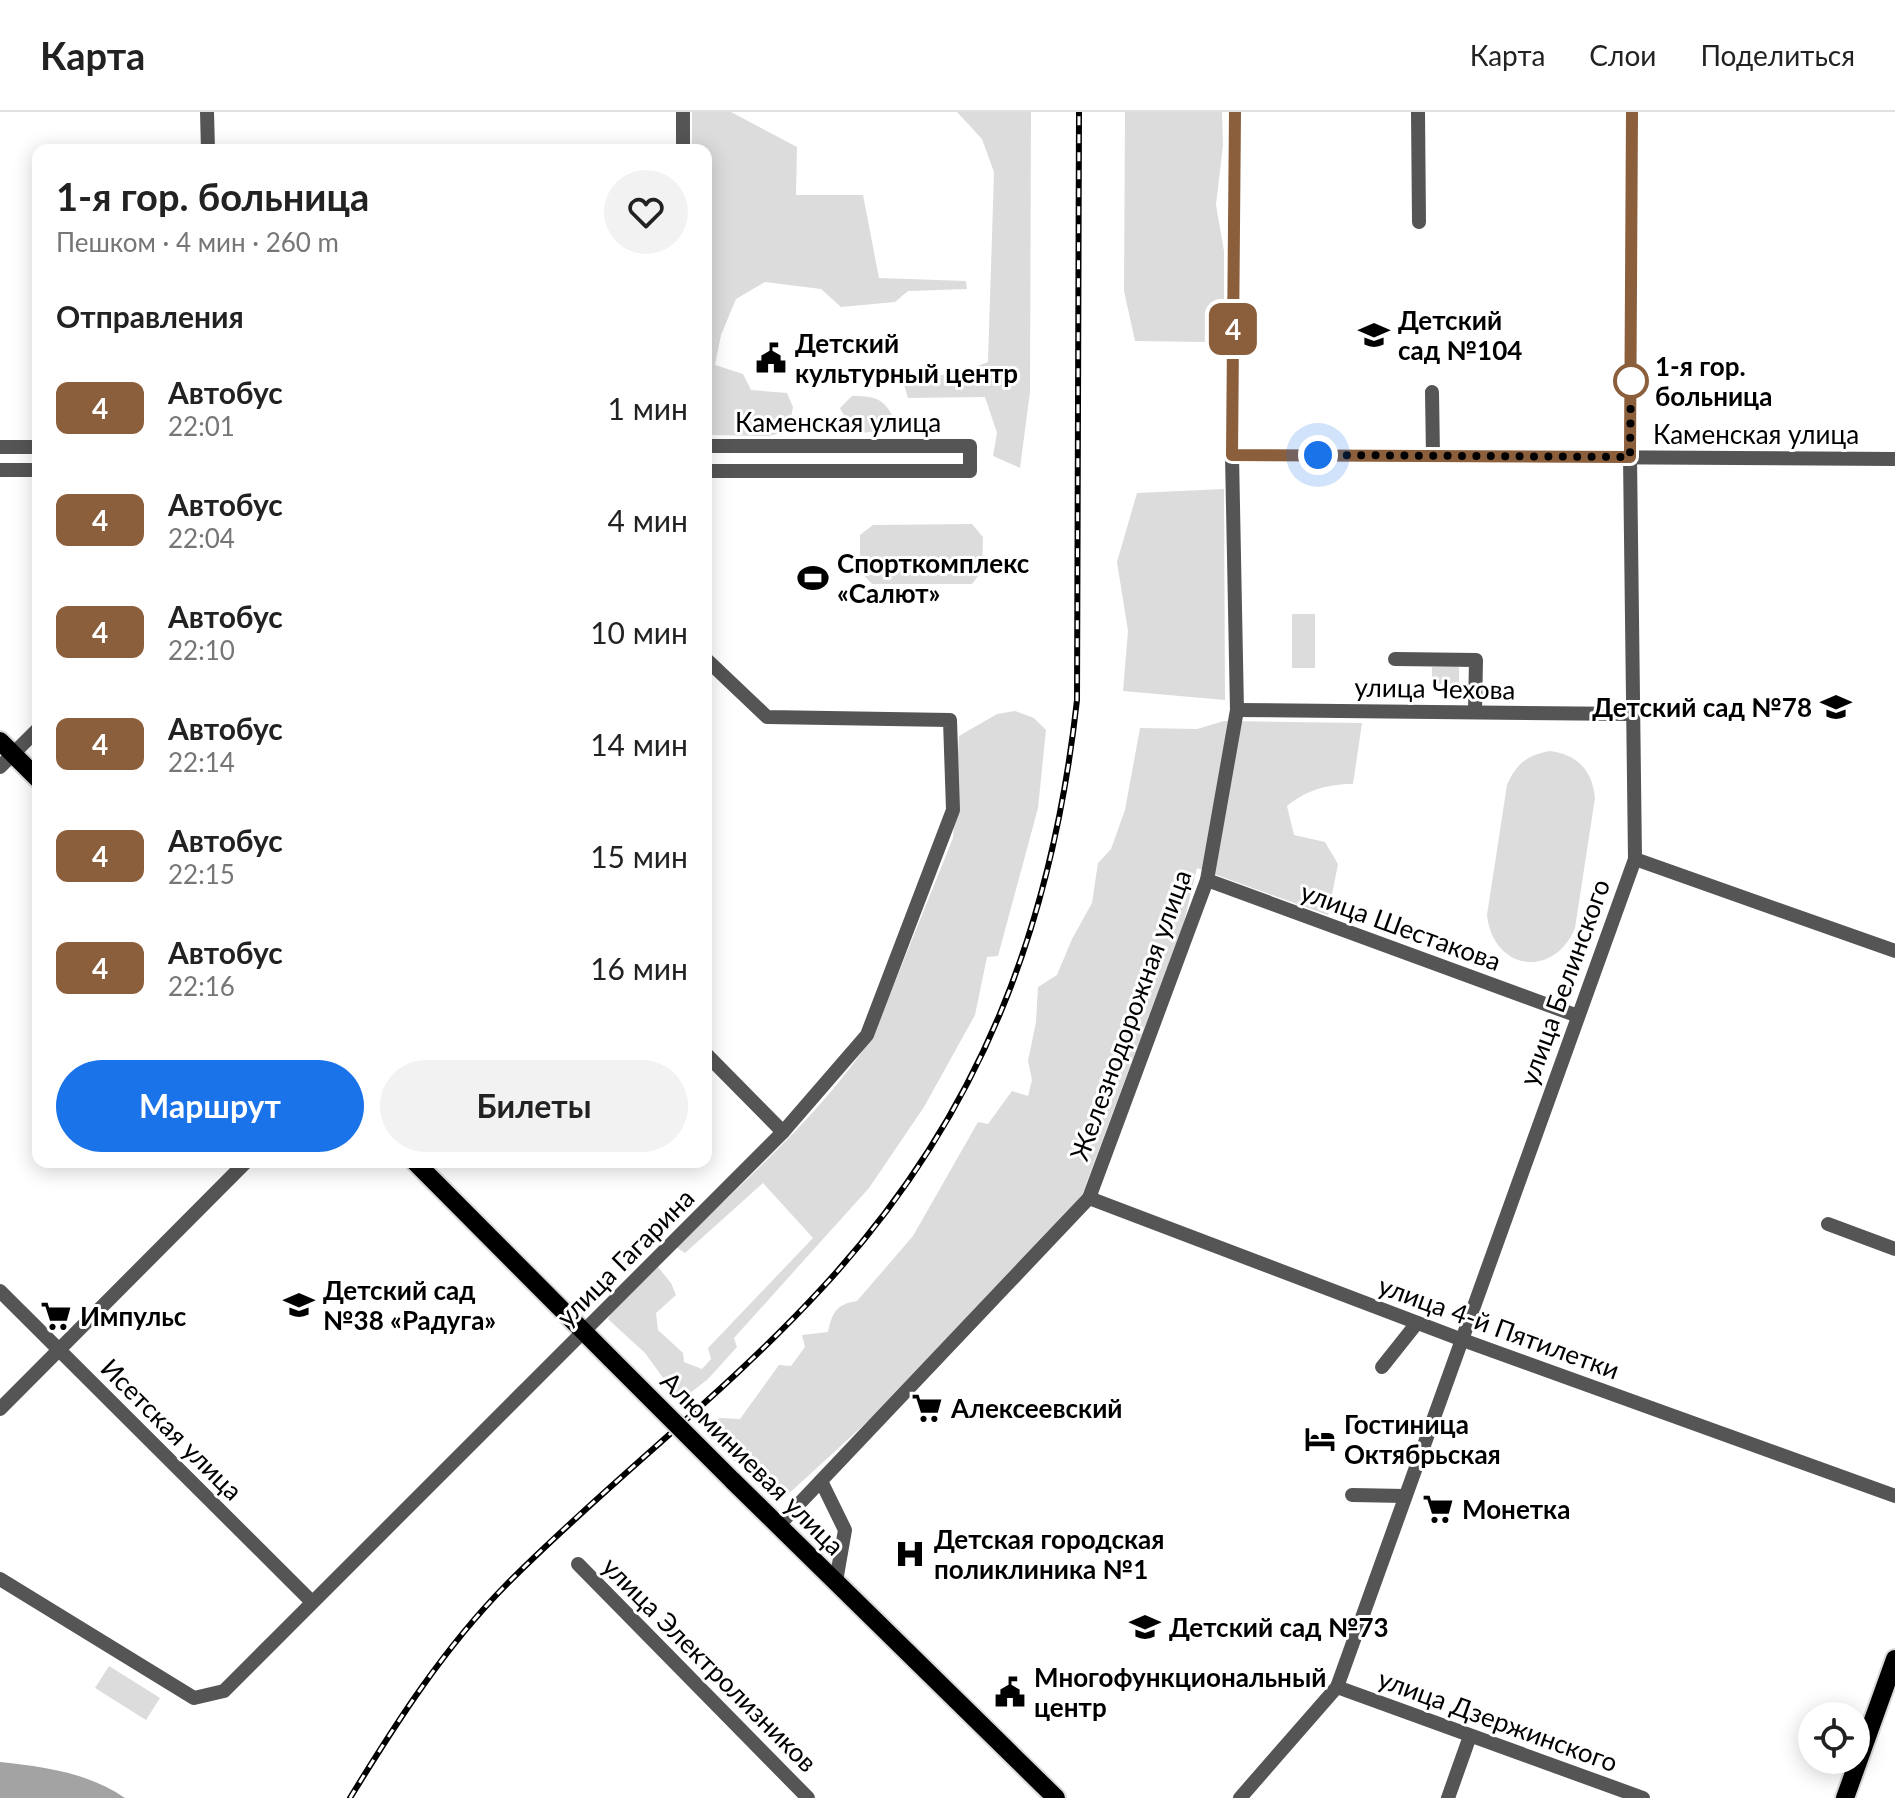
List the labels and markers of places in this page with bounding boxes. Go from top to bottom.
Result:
place label: Детский сад №104 [1398,304,1522,366]
school or university icon: Детский сад №104 [1357,318,1391,352]
place label: Детский культурный центр [795,327,1018,389]
public building icon: Детский культурный центр [754,341,788,375]
place label: 1-я гор. больница [1655,350,1772,412]
marker: 1-я гор. больница [1614,364,1648,398]
place label: Спорткомплекс «Салют» [837,547,1030,609]
sports icon: Спорткомплекс «Салют» [796,561,830,595]
school or university icon: Детский сад №78 [1819,690,1853,724]
place label: Детский сад №78 [1592,691,1812,723]
place label: Детский сад №38 «Радуга» [323,1274,496,1336]
school or university icon: Детский сад №38 «Радуга» [282,1288,316,1322]
supermarket icon: Импульс [39,1299,73,1333]
place label: Импульс [80,1300,187,1332]
supermarket icon: Алексеевский [910,1391,944,1425]
place label: Алексеевский [950,1392,1122,1424]
place label: Гостиница Октябрьская [1344,1408,1501,1470]
hotel icon: Гостиница Октябрьская [1303,1422,1337,1456]
supermarket icon: Монетка [1421,1492,1455,1526]
place label: Монетка [1462,1493,1570,1525]
place label: Детская городская поликлиника №1 [934,1523,1165,1585]
hospital icon: Детская городская поликлиника №1 [893,1537,927,1571]
school or university icon: Детский сад №73 [1128,1610,1162,1644]
place label: Детский сад №73 [1169,1611,1389,1643]
place label: Многофункциональный центр [1034,1661,1326,1723]
public building icon: Многофункциональный центр [993,1675,1027,1709]

